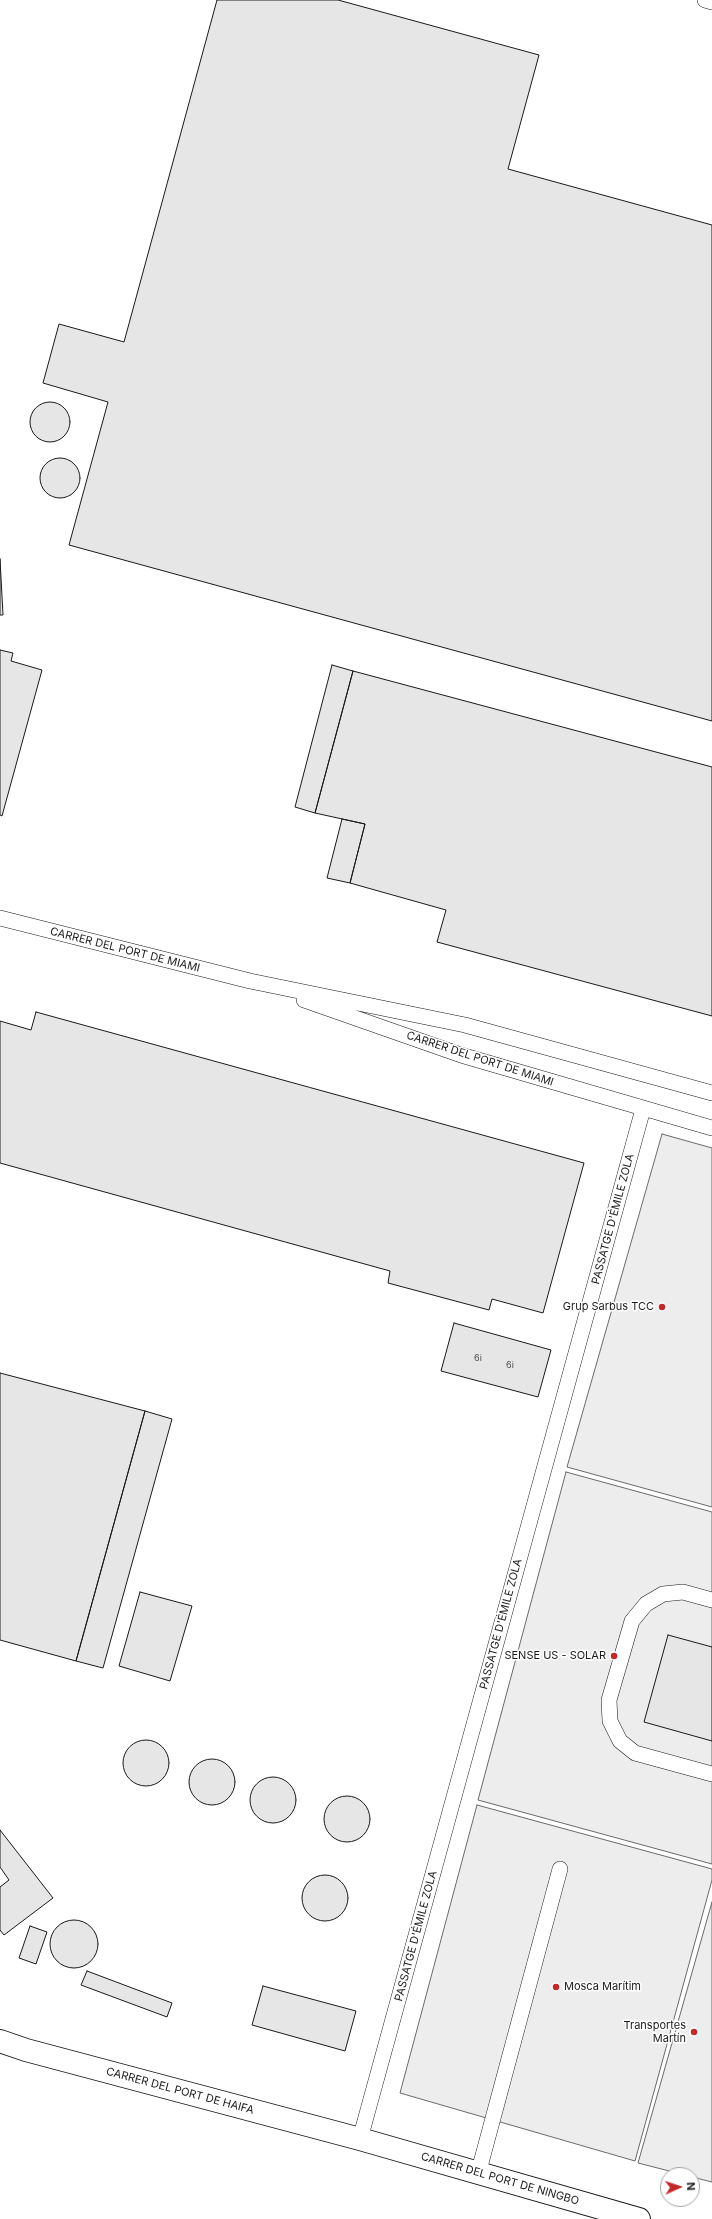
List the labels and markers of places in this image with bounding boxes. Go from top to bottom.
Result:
place label: Grup Sarbus TCC [563,1300,654,1314]
marker: Grup Sarbus TCC [657,1302,667,1312]
place label: SENSE US - SOLAR [504,1649,606,1663]
marker: SENSE US - SOLAR [609,1651,619,1661]
place label: Mosca Marítim [564,1980,641,1994]
marker: Mosca Marítim [551,1982,561,1992]
place label: Transportes Martín [624,2019,686,2045]
marker: Transportes Martín [689,2027,699,2037]

